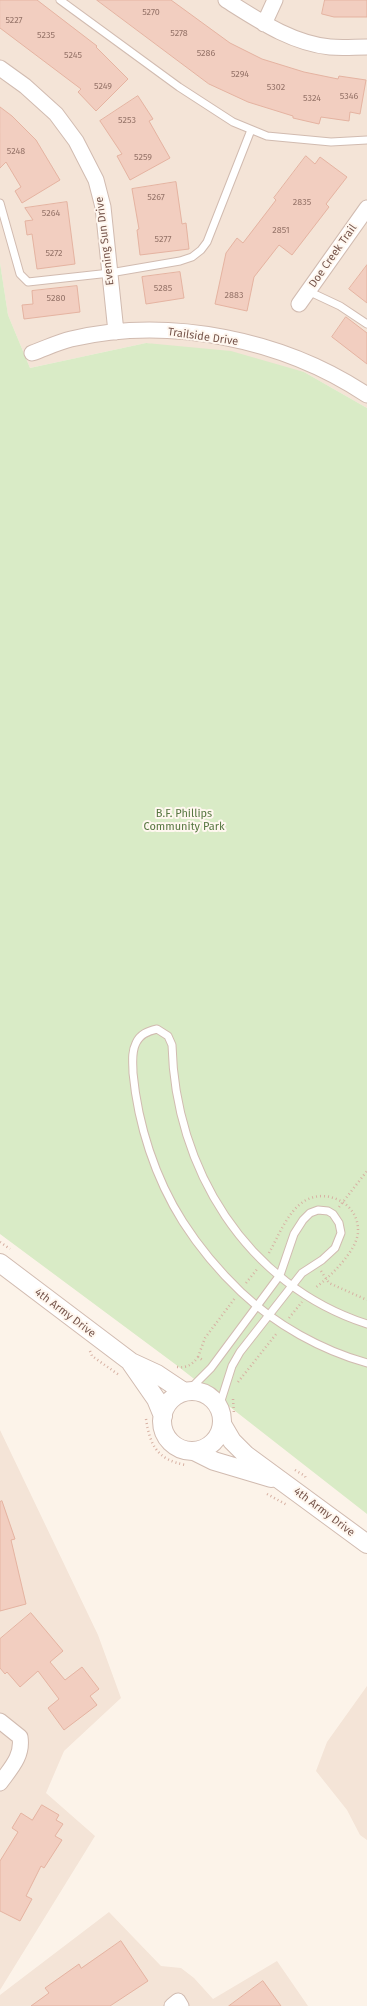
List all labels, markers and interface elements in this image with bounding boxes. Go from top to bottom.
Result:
house number: 5270 [142,7,160,17]
house number: 5227 [5,15,23,25]
house number: 5278 [170,28,188,38]
house number: 5235 [37,30,55,40]
house number: 5286 [197,48,215,58]
house number: 5245 [64,50,82,60]
house number: 5294 [231,69,249,79]
house number: 5249 [94,81,112,91]
house number: 5302 [267,82,285,92]
house number: 5346 [340,91,358,101]
house number: 5324 [303,93,321,103]
house number: 5253 [118,115,136,125]
house number: 5248 [7,146,25,156]
house number: 5259 [134,152,152,162]
house number: 5267 [147,192,165,202]
street label: Evening Sun Drive [93,196,117,286]
house number: 2835 [293,197,311,207]
house number: 5264 [42,208,60,218]
street label: Doe Creek Trail [306,222,360,290]
house number: 2851 [272,225,290,235]
house number: 5277 [155,234,171,244]
house number: 5272 [45,248,63,258]
house number: 5285 [154,283,172,293]
house number: 2883 [225,290,243,300]
house number: 5280 [47,293,65,303]
street label: Trailside Drive [167,326,239,348]
park label: B.F. Phillips Community Park [143,807,225,833]
street label: 4th Army Drive [32,1286,98,1340]
street label: 4th Army Drive [291,1485,357,1539]

